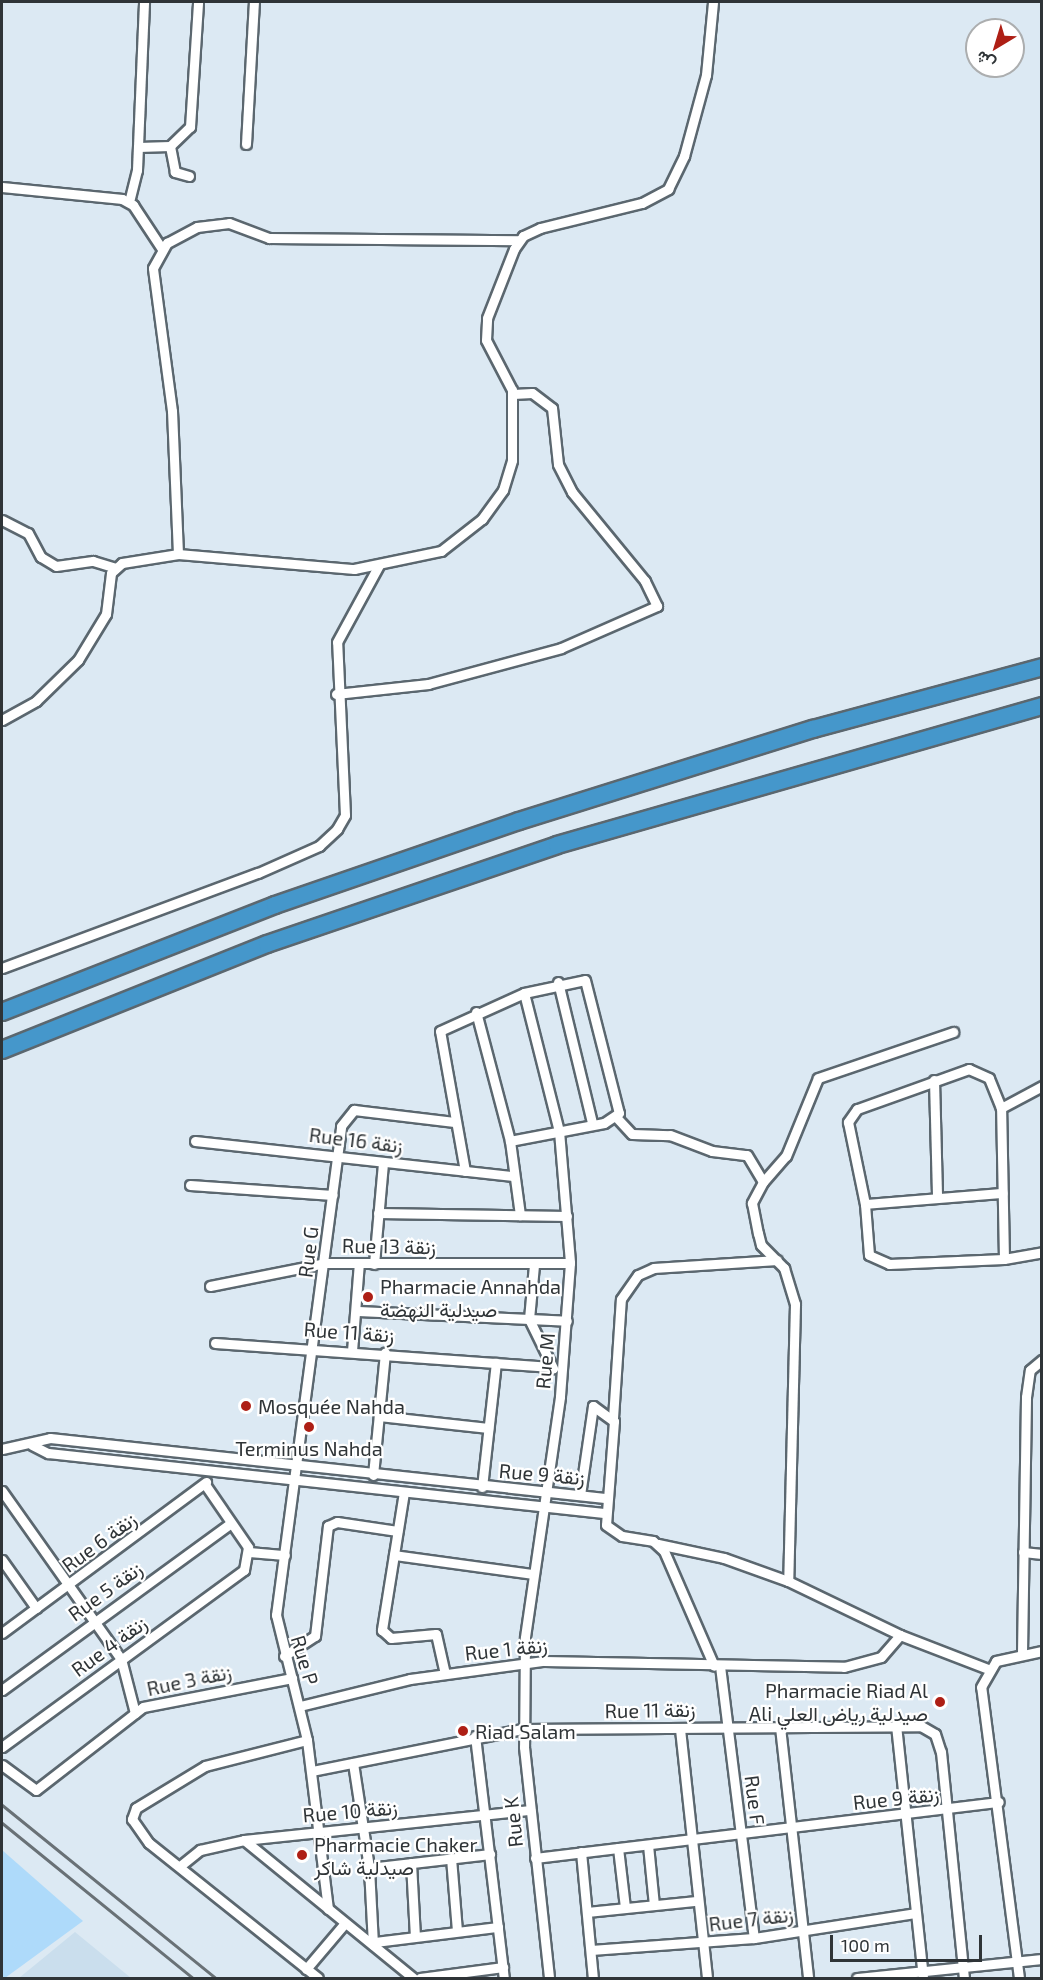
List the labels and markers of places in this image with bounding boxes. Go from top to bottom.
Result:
place label: Pharmacie Annahda صيدلية النهضة [380,1274,562,1321]
marker: Pharmacie Annahda صيدلية النهضة [361,1290,375,1304]
place label: Mosquée Nahda [258,1394,405,1418]
marker: Mosquée Nahda [239,1399,253,1413]
marker: Terminus Nahda [302,1420,316,1434]
place label: Terminus Nahda [235,1436,383,1460]
place label: Pharmacie Riad Al Ali صيدلية رياض العلي [749,1678,928,1725]
marker: Pharmacie Riad Al Ali صيدلية رياض العلي [933,1695,947,1709]
place label: Riad Salam [475,1719,576,1743]
marker: Riad Salam [456,1724,470,1738]
place label: Pharmacie Chaker صيدلية شاكر [314,1832,477,1879]
marker: Pharmacie Chaker صيدلية شاكر [295,1848,309,1862]

